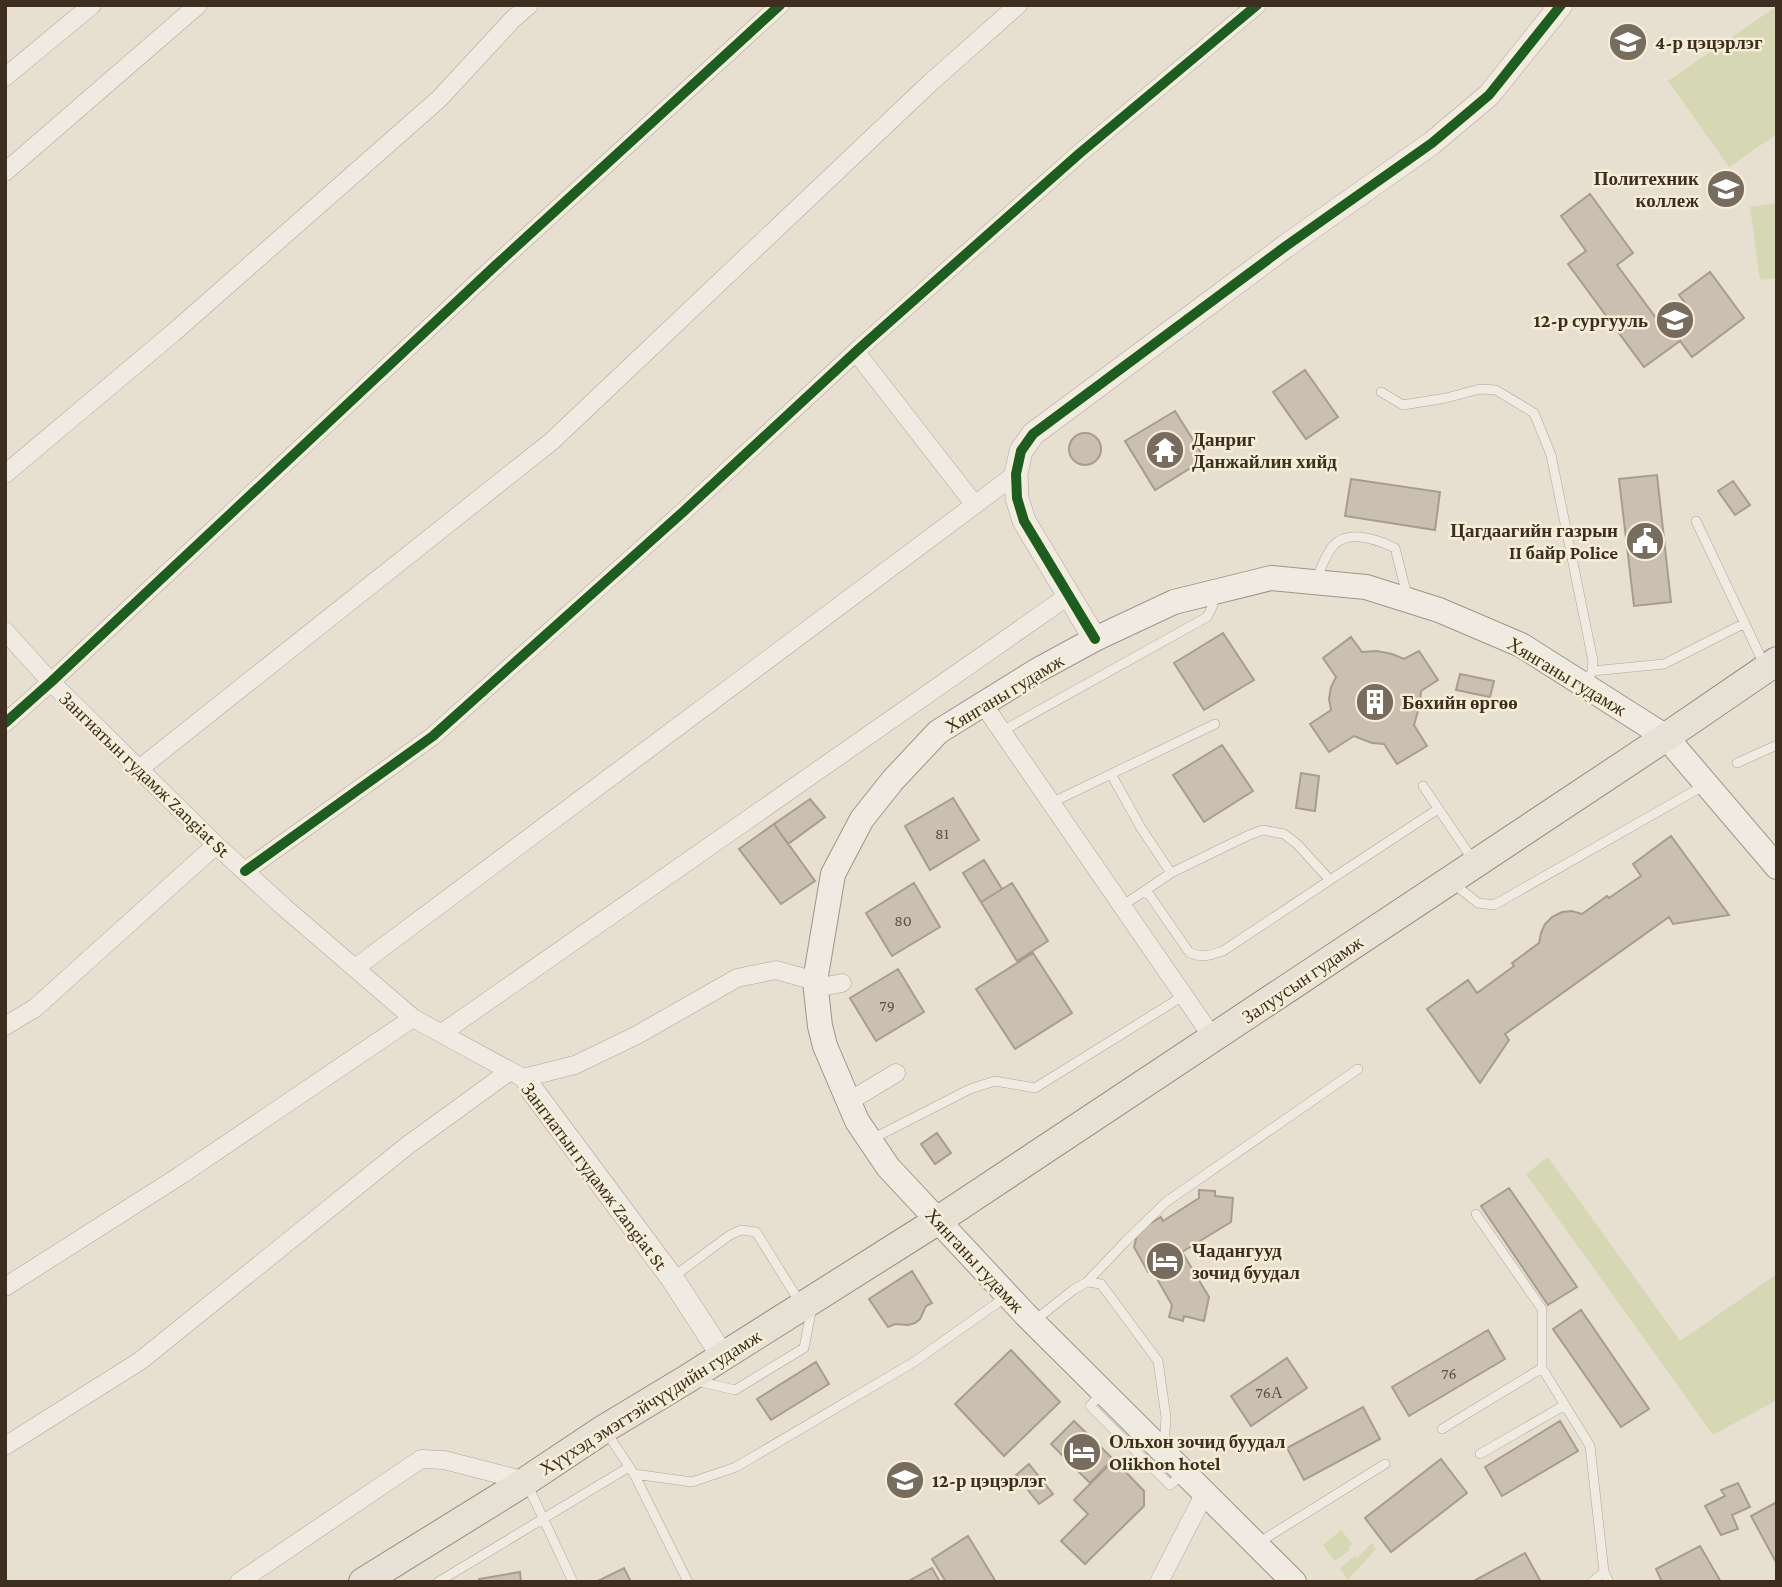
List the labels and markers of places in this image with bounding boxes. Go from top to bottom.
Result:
school or university icon: 4-р цэцэрлэг [1607,21,1649,63]
place label: 4-р цэцэрлэг [1655,32,1763,53]
place label: Политехник коллеж [1594,168,1699,211]
school or university icon: Политехник коллеж [1705,168,1747,210]
school or university icon: 12-р сургууль [1654,299,1696,341]
place label: 12-р сургууль [1534,310,1648,331]
temple icon: Данриг Данжайлин хийд [1144,429,1186,471]
place label: Данриг Данжайлин хийд [1192,429,1337,472]
place label: Цагдаагийн газрын II байр Police [1450,520,1618,563]
public building icon: Цагдаагийн газрын II байр Police [1624,520,1666,562]
building icon: Бөхийн өргөө [1354,681,1396,723]
place label: Бөхийн өргөө [1402,692,1518,713]
hotel icon: Чадангууд зочид буудал [1144,1240,1186,1282]
place label: Чадангууд зочид буудал [1192,1240,1300,1283]
hotel icon: Ольхон зочид буудал Olikhon hotel [1061,1431,1103,1473]
place label: Ольхон зочид буудал Olikhon hotel [1109,1431,1286,1474]
school or university icon: 12-р цэцэрлэг [884,1459,926,1501]
place label: 12-р цэцэрлэг [932,1470,1047,1491]

